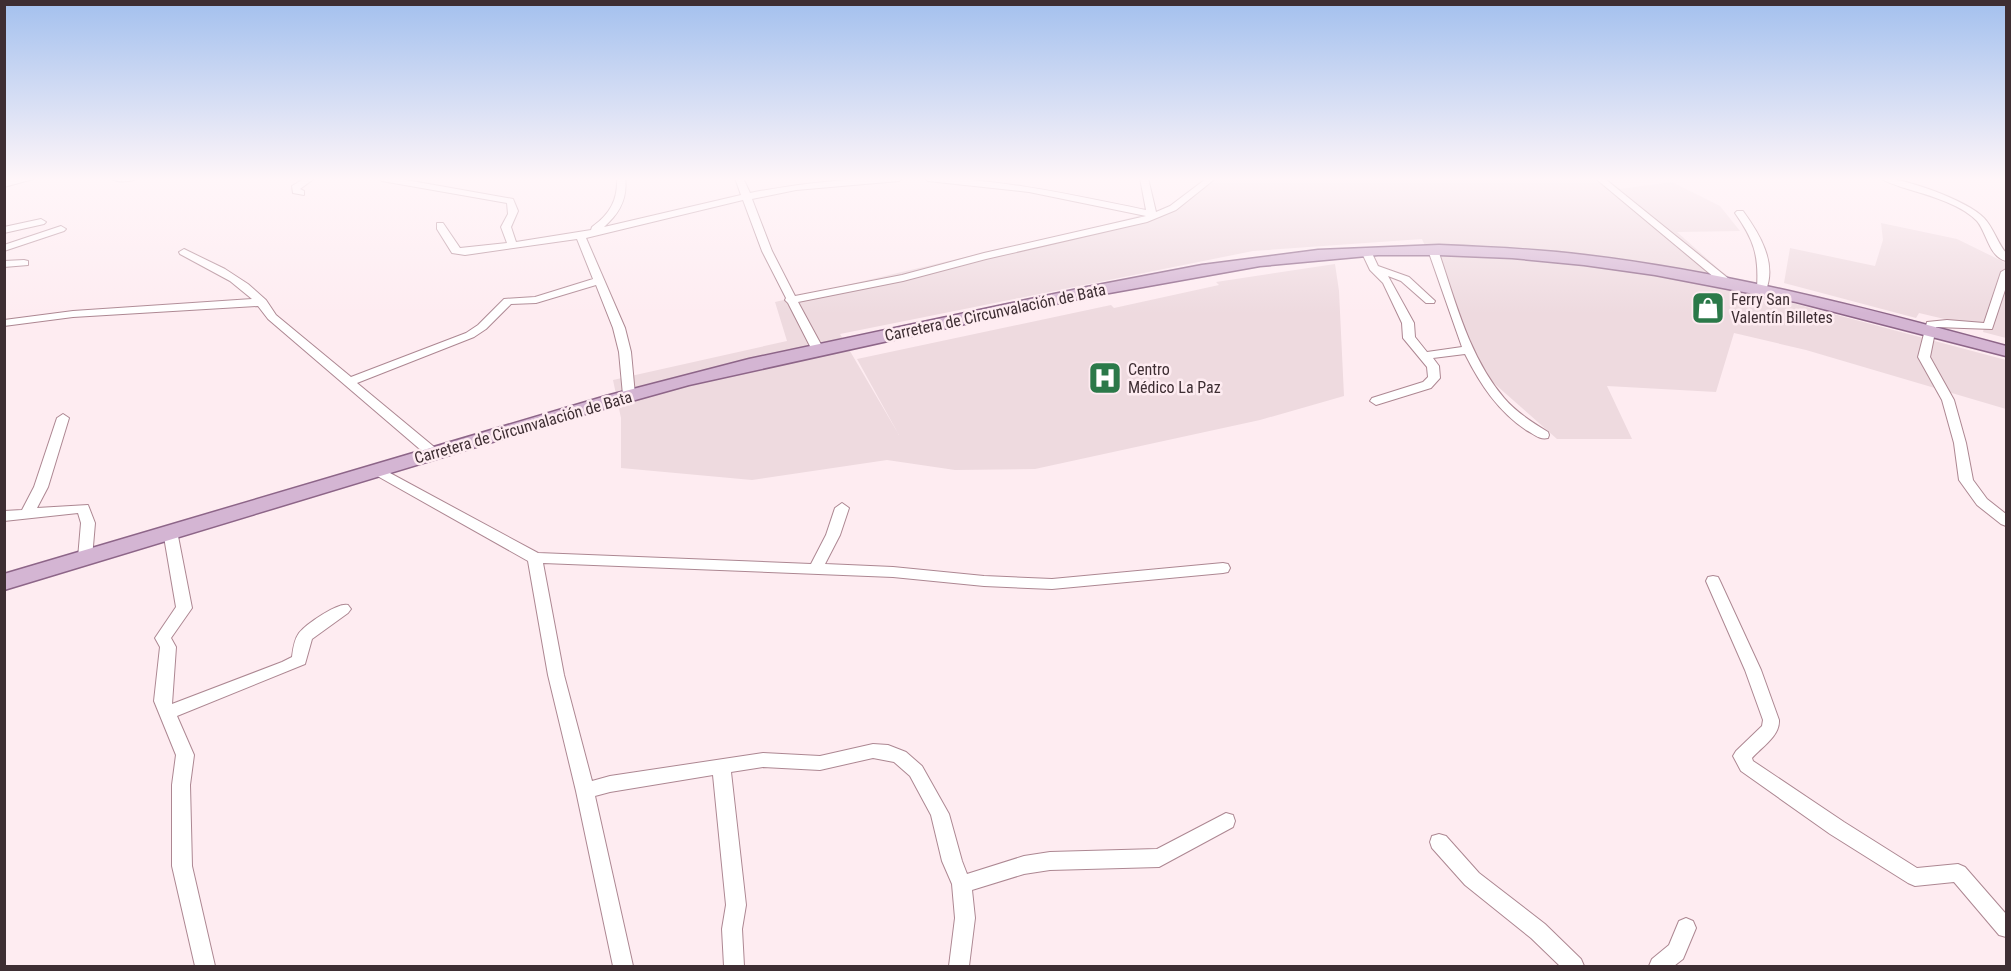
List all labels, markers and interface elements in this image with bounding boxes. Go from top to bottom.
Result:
street label: Carretera de Circunvalación de Bata [883,280,1107,345]
shop icon: Ferry San Valentín Billetes [1690,290,1726,326]
place label: Ferry San Valentín Billetes [1731,290,1833,327]
hospital icon: Centro Médico La Paz [1087,360,1123,396]
place label: Centro Médico La Paz [1128,360,1221,397]
street label: Carretera de Circunvalación de Bata [412,387,634,468]

